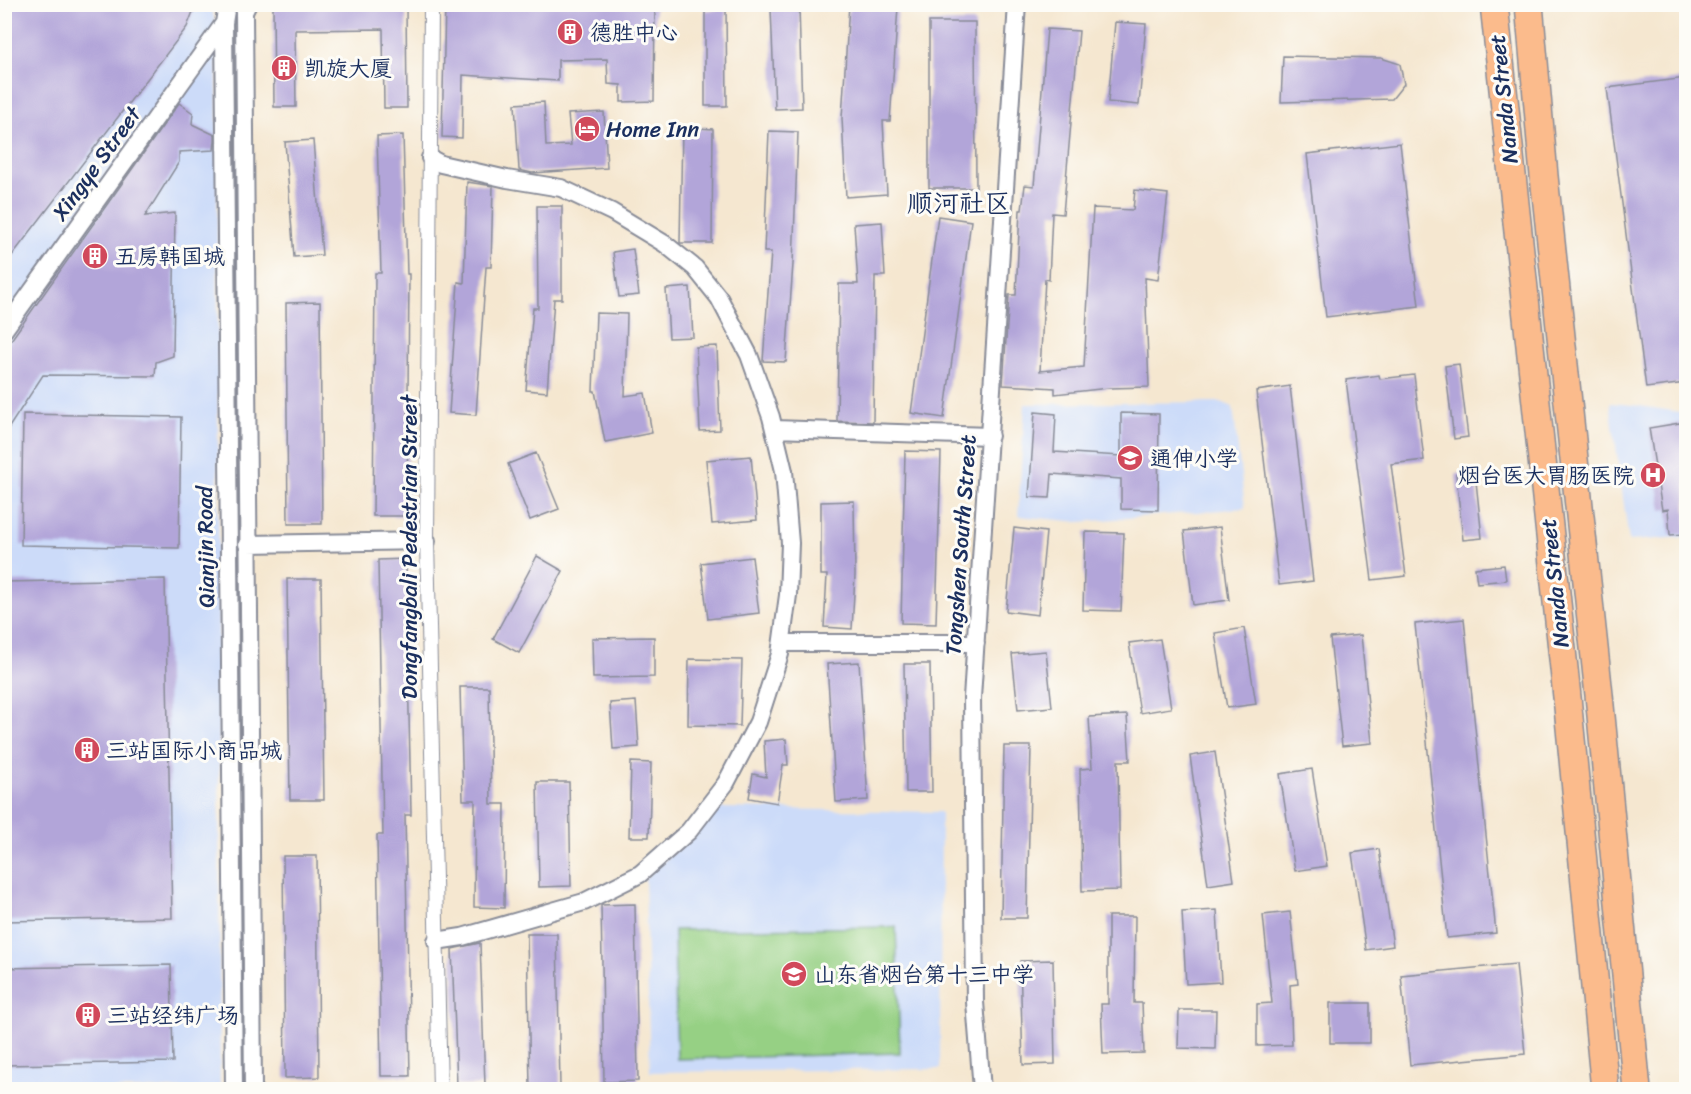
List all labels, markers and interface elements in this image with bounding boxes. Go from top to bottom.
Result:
place label: 德胜中心 [590,13,678,52]
building icon: 德胜中心 [555,17,585,47]
street label: Nanda Street [1477,32,1530,166]
place label: 凯旋大厦 [304,49,392,88]
building icon: 凯旋大厦 [269,53,299,83]
street label: Xingye Street [41,97,152,230]
place label: Home Inn [606,110,699,149]
hotel icon: Home Inn [572,114,602,144]
district label: 顺河社区 [907,180,1011,226]
place label: 五房韩国城 [115,237,225,276]
building icon: 五房韩国城 [80,241,110,271]
street label: Dongfangbali Pedestrian Street [390,394,429,699]
street label: Tongshen South Street [933,433,988,657]
place label: 通伸小学 [1150,439,1238,478]
school or university icon: 通伸小学 [1115,443,1145,473]
place label: 烟台医大胃肠医院 [1458,456,1634,495]
hospital icon: 烟台医大胃肠医院 [1638,460,1668,490]
street label: Qianjin Road [185,485,226,608]
street label: Nanda Street [1528,516,1581,650]
place label: 三站国际小商品城 [106,731,282,770]
building icon: 三站国际小商品城 [72,735,102,765]
place label: 山东省烟台第十三中学 [814,955,1034,994]
school or university icon: 山东省烟台第十三中学 [779,959,809,989]
place label: 三站经纬广场 [107,996,239,1035]
building icon: 三站经纬广场 [73,1000,103,1030]

